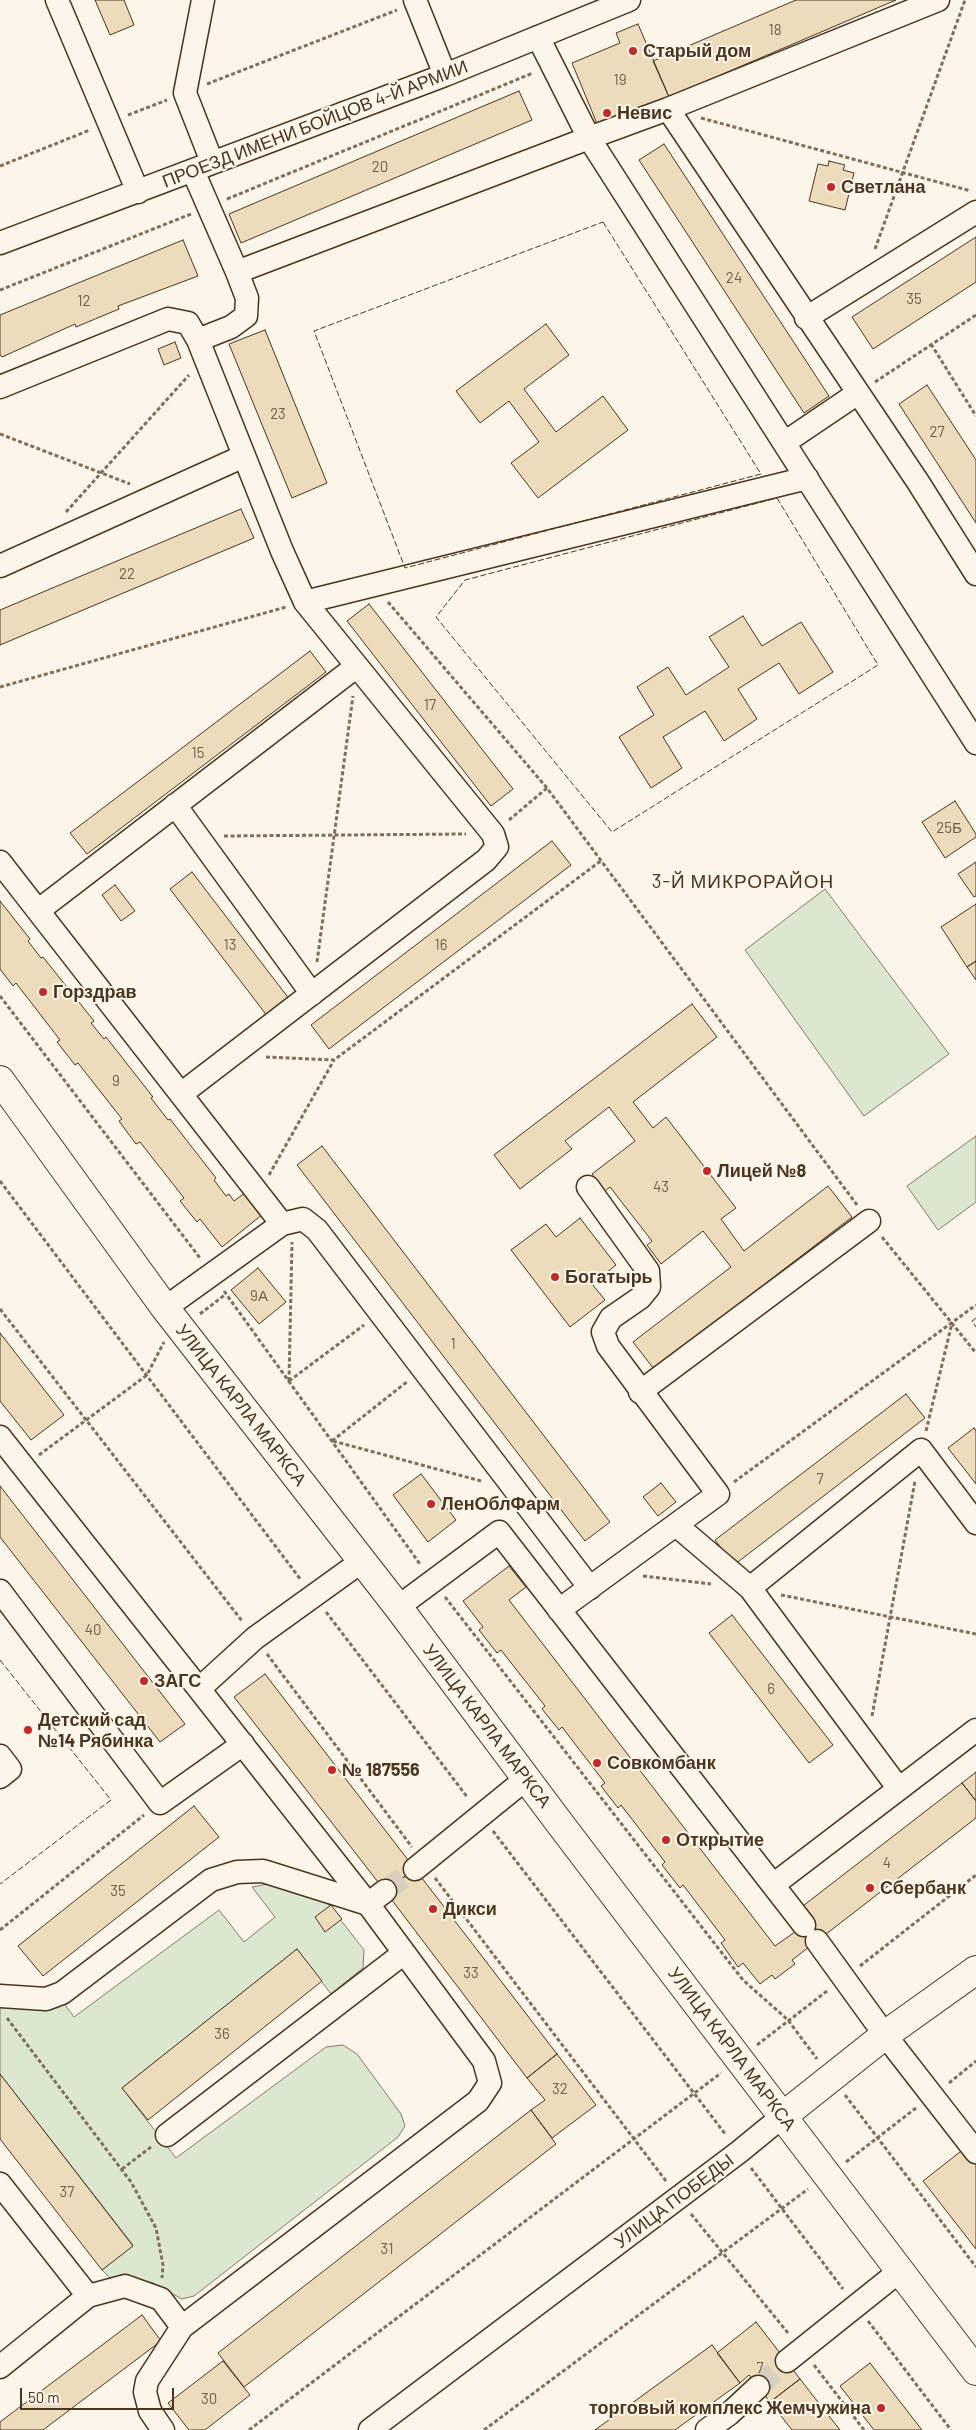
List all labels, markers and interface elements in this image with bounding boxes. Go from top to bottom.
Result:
house number: 18 [768,21,782,39]
place label: Старый дом [643,40,751,62]
marker: Старый дом [627,45,639,57]
street label: ПРОЕЗД ИМЕНИ БОЙЦОВ 4-Й АРМИИ [159,56,471,192]
house number: 19 [613,71,627,89]
place label: Невис [617,102,672,124]
marker: Невис [601,107,613,119]
house number: 20 [372,158,388,176]
place label: Светлана [841,176,926,198]
marker: Светлана [825,181,837,193]
house number: 24 [726,269,742,287]
house number: 35 [906,290,922,308]
house number: 12 [77,292,91,310]
house number: 23 [270,405,286,423]
house number: 27 [929,423,945,441]
house number: 22 [119,565,135,583]
house number: 17 [424,696,436,714]
house number: 15 [192,744,204,762]
house number: 25Б [936,819,962,837]
district label: 3-Й МИКРОРАЙОН [650,871,836,893]
house number: 13 [224,936,236,954]
house number: 16 [435,936,447,954]
place label: Горздрав [53,981,137,1003]
marker: Горздрав [37,986,49,998]
house number: 9 [112,1072,120,1090]
place label: Лицей №8 [717,1160,806,1182]
marker: Лицей №8 [701,1165,713,1177]
house number: 43 [653,1178,669,1196]
place label: Богатырь [565,1266,653,1288]
marker: Богатырь [549,1271,561,1283]
house number: 9А [250,1287,268,1305]
street label: УЛИЦА КАРЛА МАРКСА [171,1320,311,1490]
house number: 1 [450,1335,456,1353]
house number: 7 [816,1470,824,1488]
place label: ЛенОблФарм [441,1493,560,1515]
marker: ЛенОблФарм [425,1498,437,1510]
house number: 40 [85,1621,101,1639]
street label: УЛИЦА КАРЛА МАРКСА [418,1640,556,1812]
place label: ЗАГС [154,1670,201,1692]
marker: ЗАГС [138,1675,150,1687]
house number: 6 [767,1680,775,1698]
place label: Детский сад №14 Рябинка [38,1709,153,1752]
marker: Детский сад №14 Рябинка [22,1724,34,1736]
place label: Совкомбанк [607,1752,716,1774]
marker: Совкомбанк [591,1757,603,1769]
place label: № 187556 [342,1759,420,1781]
marker: № 187556 [326,1764,338,1776]
place label: Открытие [676,1829,764,1851]
marker: Открытие [660,1834,672,1846]
house number: 4 [883,1854,891,1872]
place label: Сбербанк [880,1877,966,1899]
house number: 35 [110,1882,126,1900]
marker: Сбербанк [864,1882,876,1894]
place label: Дикси [443,1898,497,1920]
marker: Дикси [427,1903,439,1915]
street label: УЛИЦА КАРЛА МАРКСА [663,1963,801,2135]
house number: 33 [463,1964,479,1982]
house number: 36 [214,2025,230,2043]
house number: 32 [552,2080,568,2098]
street label: УЛИЦА ПОБЕДЫ [610,2149,738,2253]
house number: 37 [60,2183,74,2201]
house number: 31 [381,2240,393,2258]
house number: 7 [756,2359,764,2377]
scale bar [22,2378,176,2410]
text: 50 m [28,2388,60,2406]
house number: 30 [201,2390,217,2408]
place label: торговый комплекс Жемчужина [589,2397,871,2419]
marker: торговый комплекс Жемчужина [875,2402,887,2414]

